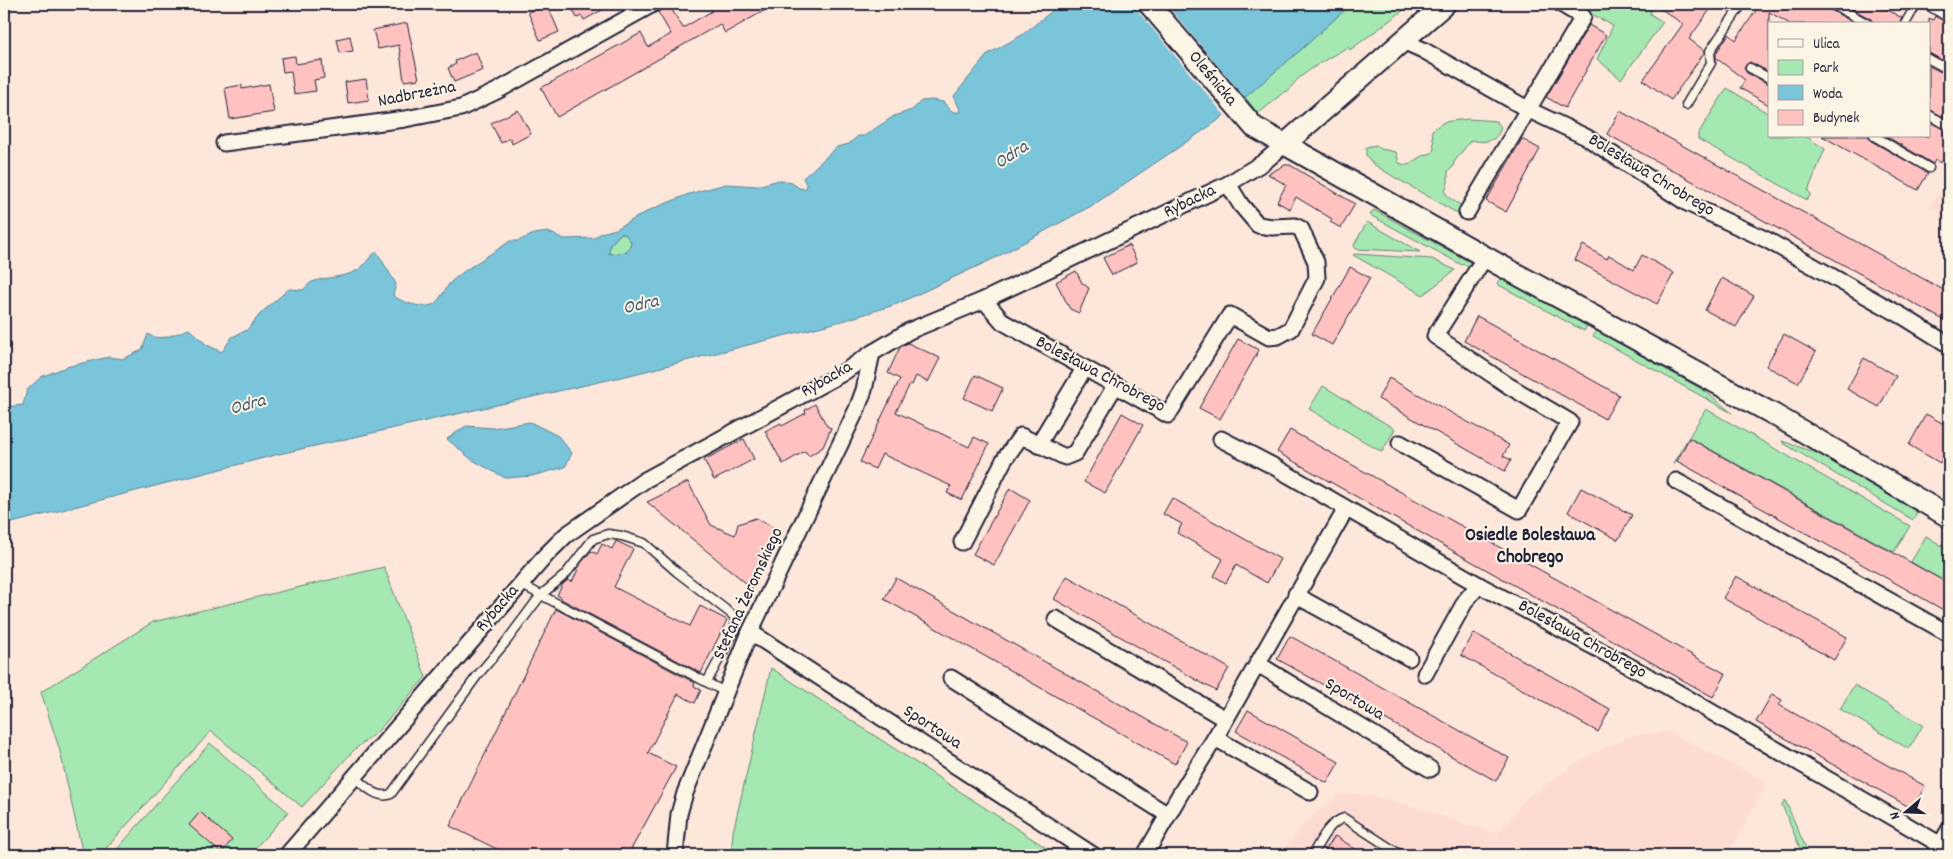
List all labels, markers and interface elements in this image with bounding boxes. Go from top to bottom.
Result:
legend [1768,22,1930,138]
text: Ulica [1813,34,1841,56]
street label: Oleśnicka [1182,46,1243,112]
text: Park [1813,58,1839,80]
street label: Nadbrzeżna [376,75,459,115]
text: Woda [1813,84,1843,106]
text: Budynek [1813,108,1859,130]
street label: Bolesława Chrobrego [1583,128,1719,224]
water label: Odra [990,134,1035,177]
street label: Rybacka [1160,178,1221,225]
water label: Odra [621,289,663,323]
street label: Bolesława Chrobrego [1031,330,1169,420]
street label: Rybacka [797,355,858,405]
water label: Odra [227,388,270,424]
district label: Osiedle Bolesława Chobrego [1465,523,1596,572]
street label: Stefana Żeromskiego [707,524,791,664]
street label: Rybacka [470,579,526,638]
street label: Bolesława Chrobrego [1513,594,1651,686]
street label: Sportowa [1319,672,1389,728]
street label: Sportowa [898,700,967,757]
north arrow [1880,786,1930,836]
text: N [1885,809,1906,822]

